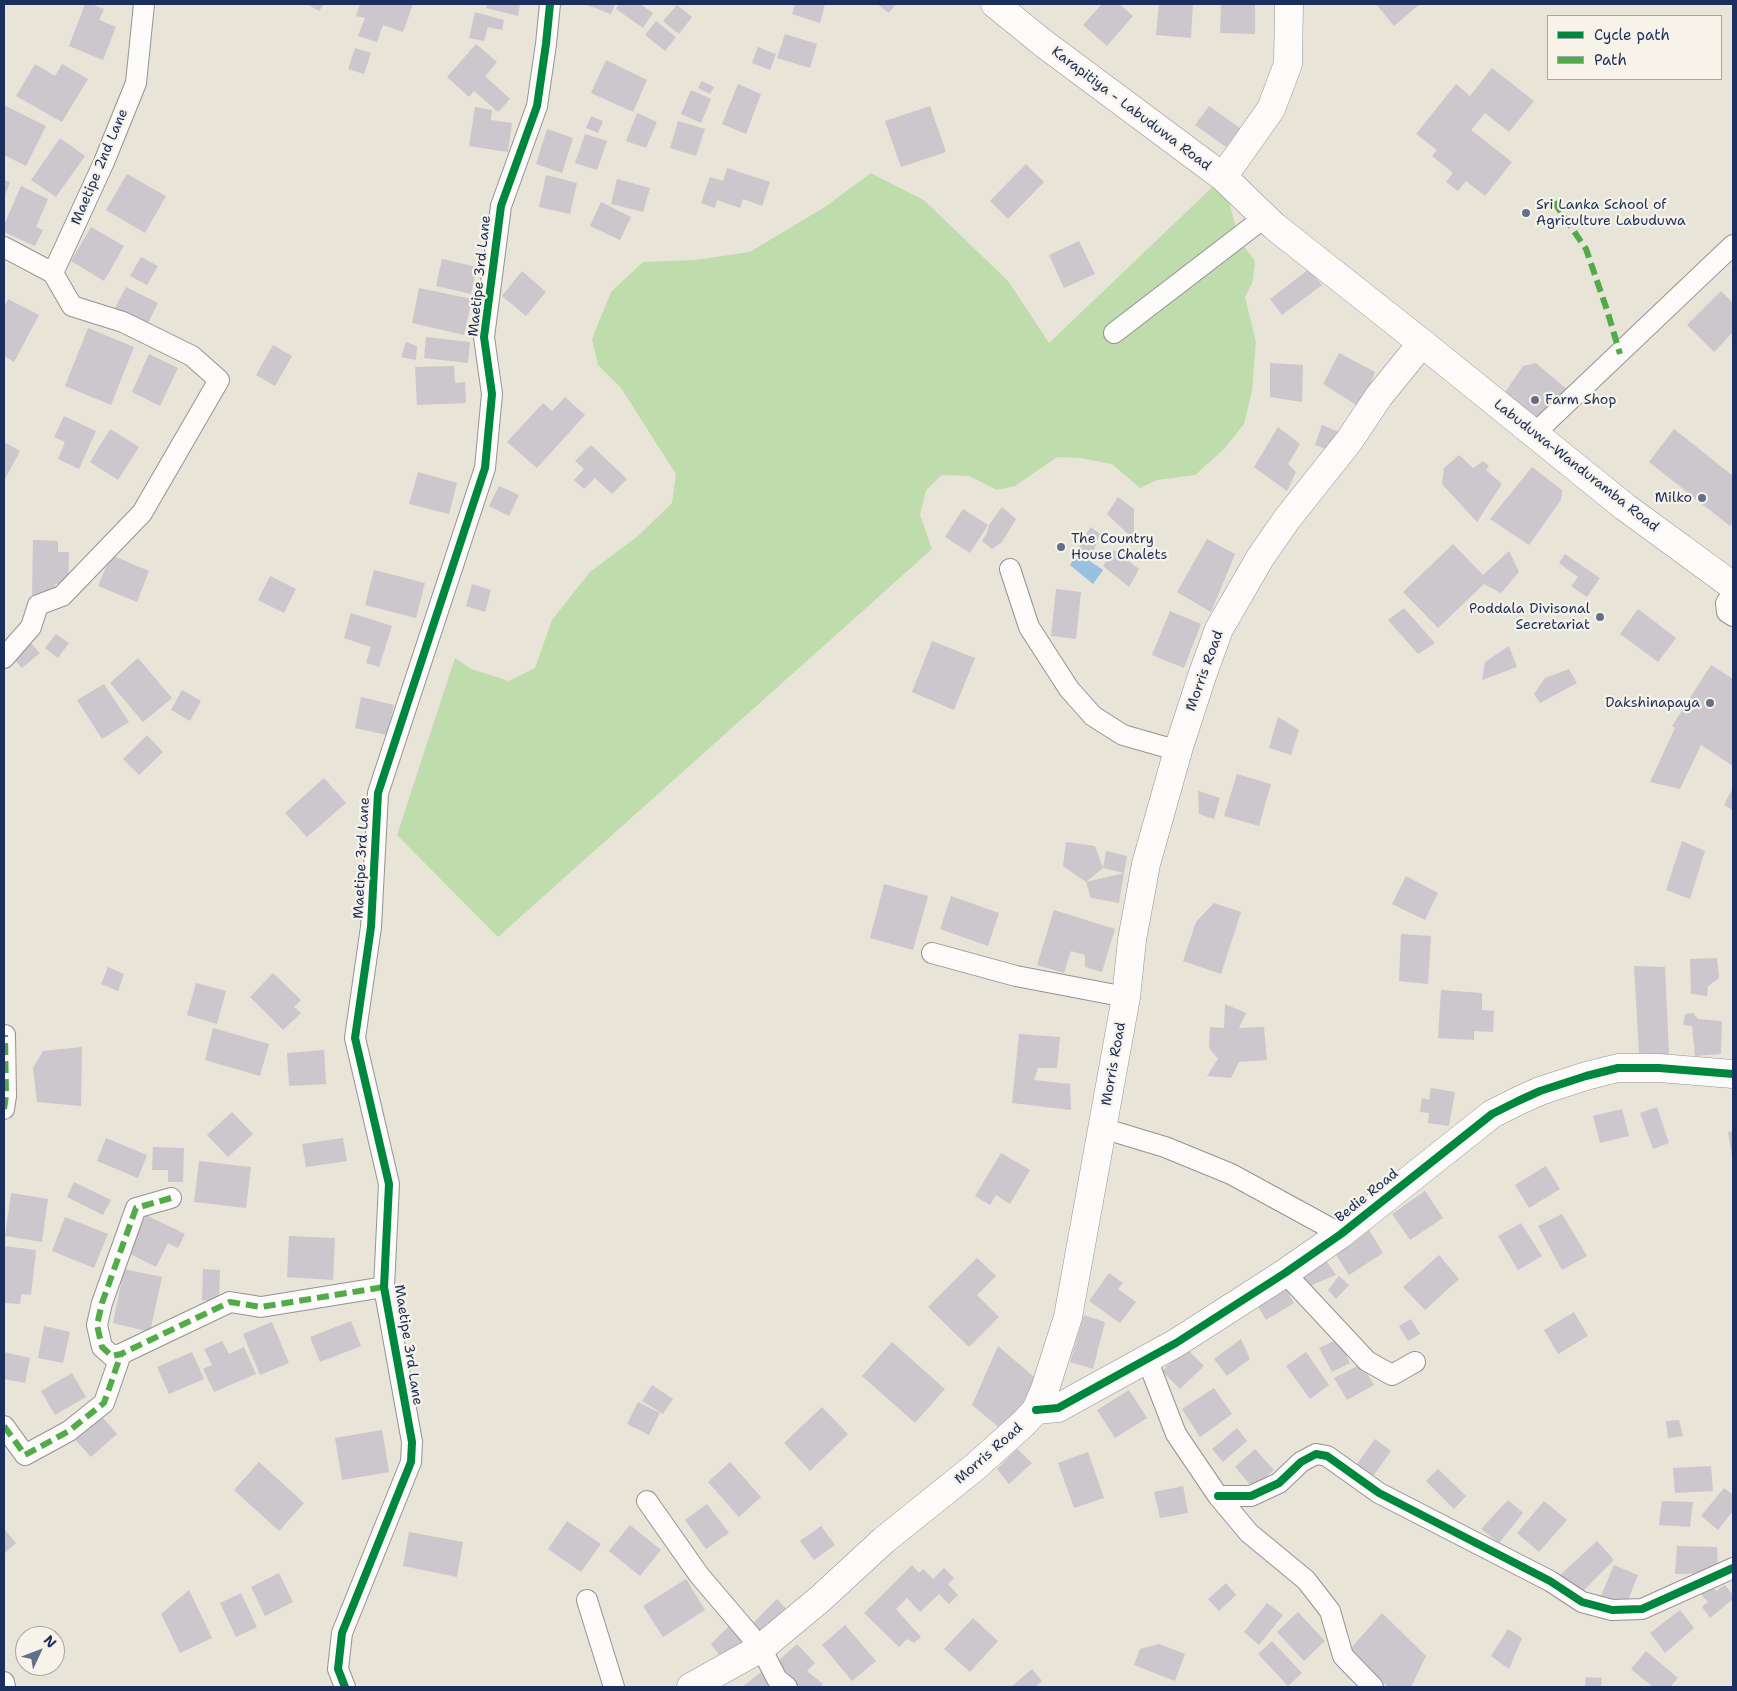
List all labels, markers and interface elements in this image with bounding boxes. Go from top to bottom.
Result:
legend [1547,15,1722,80]
text: Cycle path [1594,25,1670,45]
street label: Karapitiya - Labuduwa Road [1048,43,1214,175]
text: Path [1594,50,1627,70]
street label: Maetipe 2nd Lane [68,107,132,227]
place label: Sri Lanka School of Agriculture Labuduwa [1536,197,1686,230]
marker: Sri Lanka School of Agriculture Labuduwa [1520,207,1532,219]
street label: Maetipe 3rd Lane [465,214,495,338]
place label: Farm Shop [1545,392,1616,408]
marker: Farm Shop [1529,394,1541,406]
street label: Labuduwa-Wanduramba Road [1490,396,1662,536]
place label: Milko [1655,490,1692,506]
marker: Milko [1696,492,1708,504]
place label: The Country House Chalets [1071,531,1167,564]
marker: The Country House Chalets [1055,541,1067,553]
place label: Poddala Divisonal Secretariat [1469,601,1590,634]
marker: Poddala Divisonal Secretariat [1594,611,1606,623]
street label: Morris Road [1183,628,1227,714]
place label: Dakshinapaya [1605,695,1700,711]
marker: Dakshinapaya [1704,697,1716,709]
street label: Maetipe 3rd Lane [350,797,374,919]
street label: Morris Road [1098,1021,1130,1107]
street label: Bedie Road [1332,1165,1402,1227]
street label: Maetipe 3rd Lane [390,1283,426,1407]
street label: Morris Road [952,1420,1026,1488]
north arrow [15,1626,65,1676]
text: N [40,1631,61,1652]

